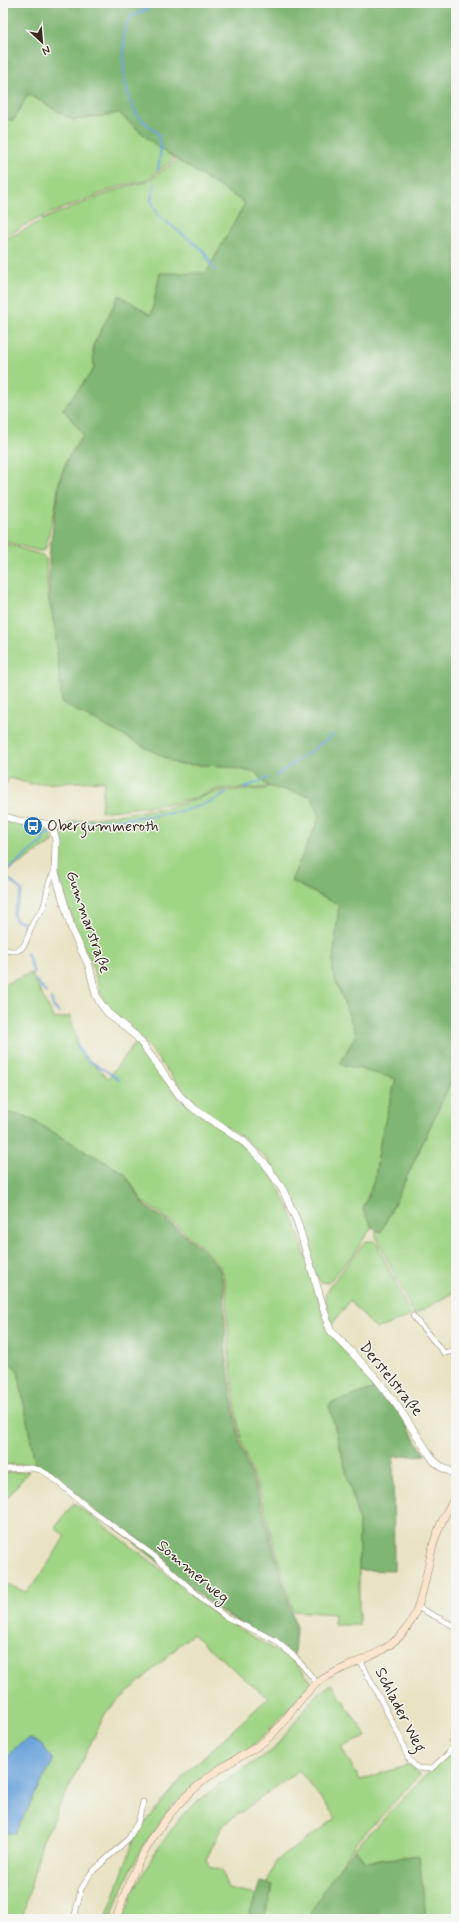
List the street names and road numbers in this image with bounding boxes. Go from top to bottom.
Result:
street label: Gummarstraße [61,868,115,976]
street label: Derstelstraße [354,1337,428,1421]
street label: Sommerweg [152,1536,234,1609]
street label: Schlader Weg [369,1664,430,1757]

